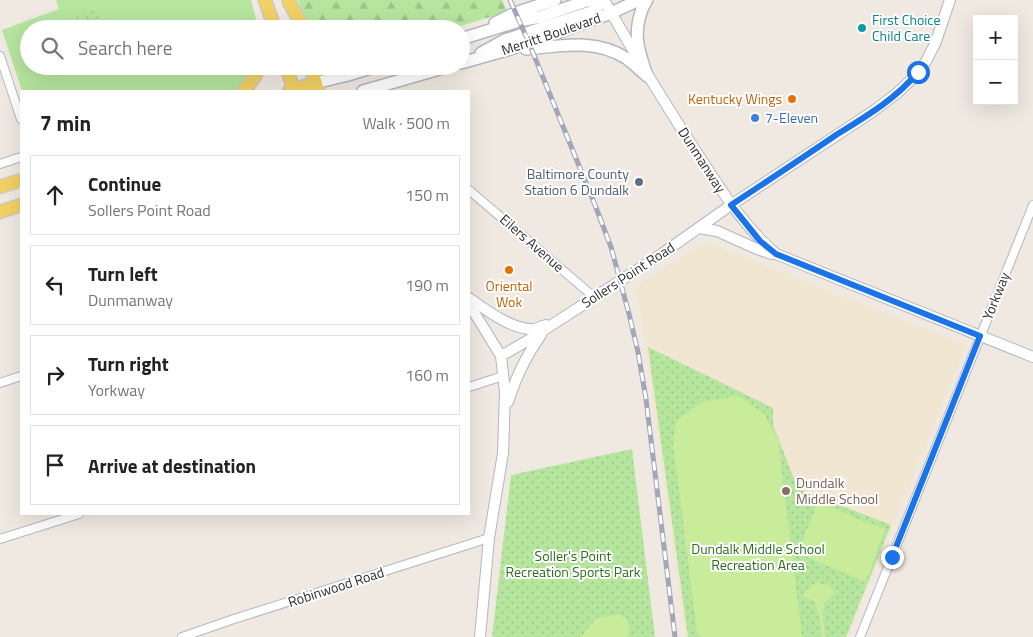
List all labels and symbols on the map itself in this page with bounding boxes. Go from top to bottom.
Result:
street label: Merritt Boulevard [498,7,603,60]
place label: First Choice Child Care [872,9,940,46]
marker: First Choice Child Care [856,22,868,34]
route start [907,61,930,84]
place label: Kentucky Wings [688,88,782,109]
marker: Kentucky Wings [786,93,798,105]
place label: 7-Eleven [765,107,818,128]
marker: 7-Eleven [749,112,761,124]
street label: Dunmanway [673,123,732,197]
place label: Baltimore County Station 6 Dundalk [524,163,629,200]
marker: Baltimore County Station 6 Dundalk [633,176,645,188]
street label: Eilers Avenue [495,209,569,277]
street label: Sollers Point Road [577,237,678,313]
marker: Oriental Wok [503,264,515,276]
street label: Yorkway [976,269,1015,323]
place label: Oriental Wok [486,275,532,312]
place label: Dundalk Middle School [796,472,878,509]
marker: Dundalk Middle School [780,485,792,497]
park label: Dundalk Middle School Recreation Area [691,538,825,575]
park label: Soller's Point Recreation Sports Park [506,545,641,582]
route end [881,546,904,569]
street label: Robinwood Road [285,561,387,612]

